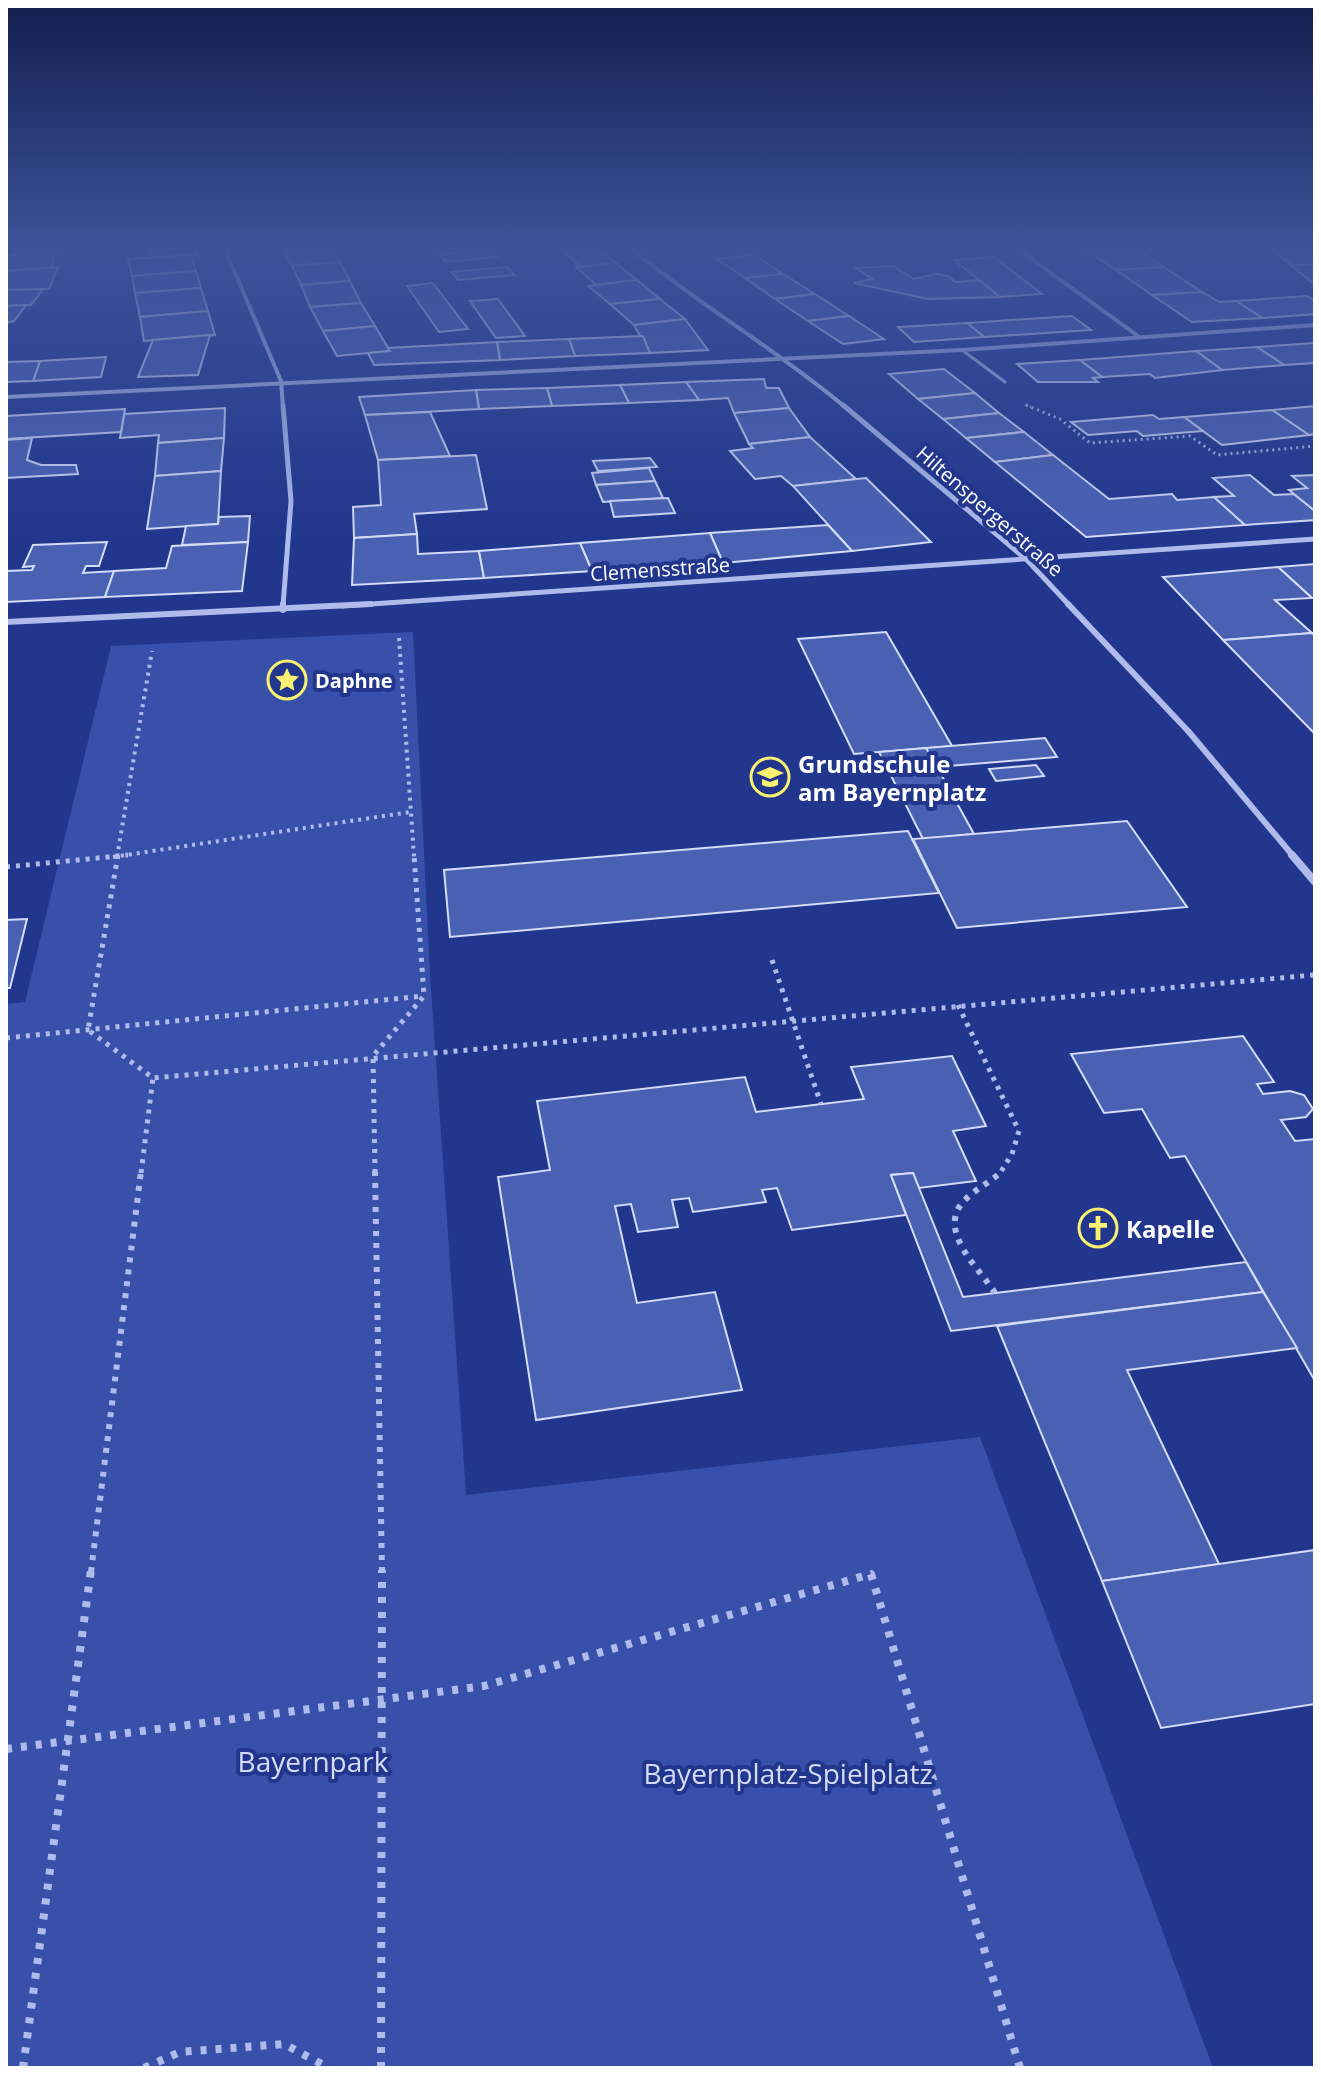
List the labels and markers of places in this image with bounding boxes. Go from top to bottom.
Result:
place icon: Daphne [266,659,308,701]
place label: Daphne [315,667,393,694]
place label: Grundschule am Bayernplatz [798,747,987,808]
school or university icon: Grundschule am Bayernplatz [749,756,791,798]
church icon: Kapelle [1077,1207,1119,1249]
place label: Kapelle [1126,1212,1215,1245]

